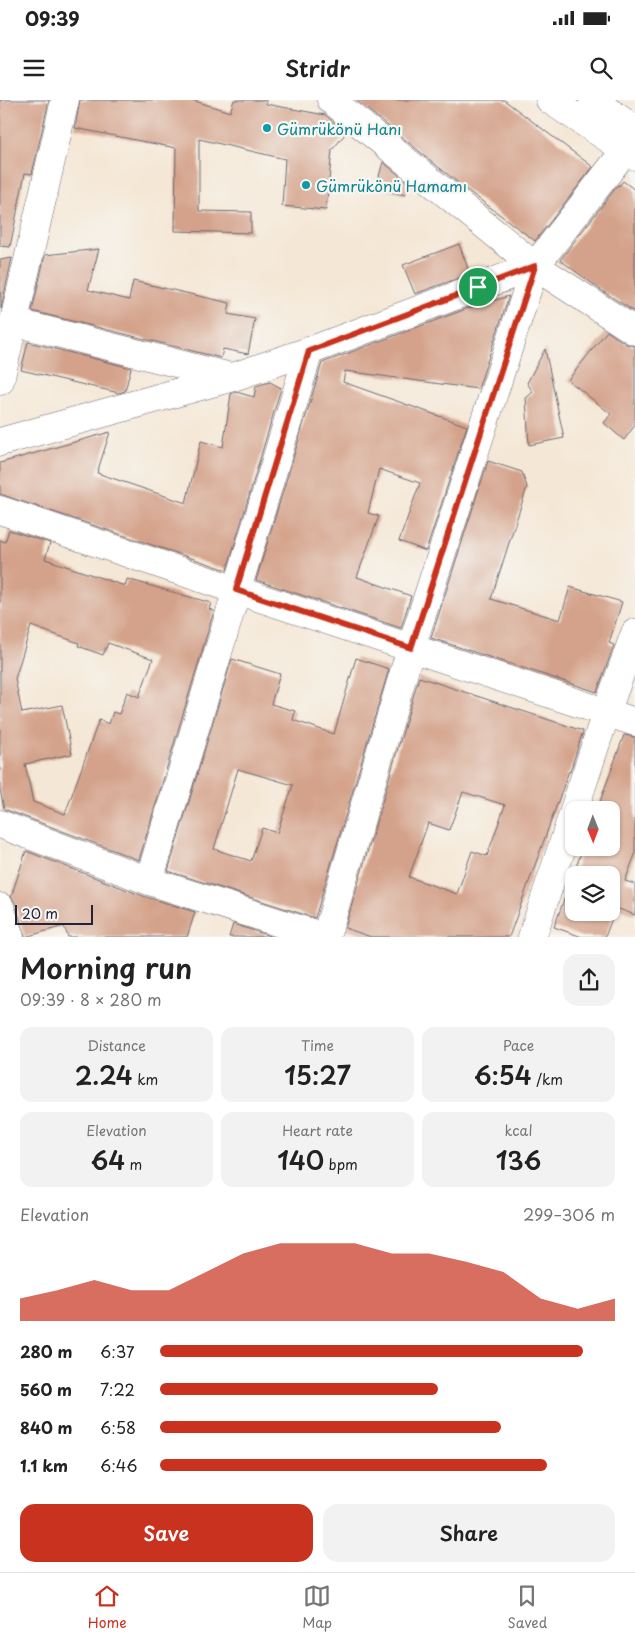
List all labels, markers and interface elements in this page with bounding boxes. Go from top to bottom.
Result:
text: 09:39 [25,4,80,32]
text: Stridr [285,51,350,84]
icon: menu [20,54,48,82]
icon: search [587,54,615,82]
place label: Gümrükönü Hanı [277,117,401,140]
marker: Gümrükönü Hanı [261,122,273,134]
place label: Gümrükönü Hamamı [316,174,467,197]
marker: Gümrükönü Hamamı [300,179,312,191]
pin [457,266,499,308]
icon: arrive [464,273,492,301]
north arrow [565,801,620,856]
map controls [565,801,620,921]
button: layers [565,866,620,921]
scale bar [15,902,92,925]
text: 20 m [22,903,58,924]
text: Morning run [20,946,192,989]
button: share [563,954,615,1006]
text: 09:39 · 8 × 280 m [20,987,162,1011]
text: Distance [87,1035,146,1056]
text: Time [301,1035,334,1056]
text: Pace [503,1035,534,1056]
text: 2.24 [75,1056,133,1094]
text: 15:27 [284,1056,351,1094]
text: 6:54 [474,1056,532,1094]
text: km [133,1069,158,1090]
text: /km [532,1069,563,1090]
text: Elevation [86,1120,147,1141]
text: Heart rate [282,1120,353,1141]
text: kcal [505,1120,532,1141]
text: 64 [91,1141,125,1179]
text: 140 [277,1141,324,1179]
text: 136 [496,1141,541,1179]
text: m [125,1154,142,1175]
text: bpm [324,1154,358,1175]
text: Elevation [20,1202,89,1226]
text: 299–306 m [523,1202,615,1226]
text: 280 m [20,1339,72,1363]
text: 6:37 [100,1339,135,1363]
text: 560 m [20,1377,72,1401]
text: 7:22 [100,1377,135,1401]
text: 840 m [20,1415,73,1439]
text: 6:58 [100,1415,136,1439]
text: 1.1 km [20,1453,68,1477]
text: 6:46 [100,1453,138,1477]
button: Save [20,1504,313,1562]
button: Share [323,1504,615,1562]
tab: Home [88,1582,127,1633]
tab: Map [302,1582,332,1633]
tab: Saved [508,1582,547,1633]

